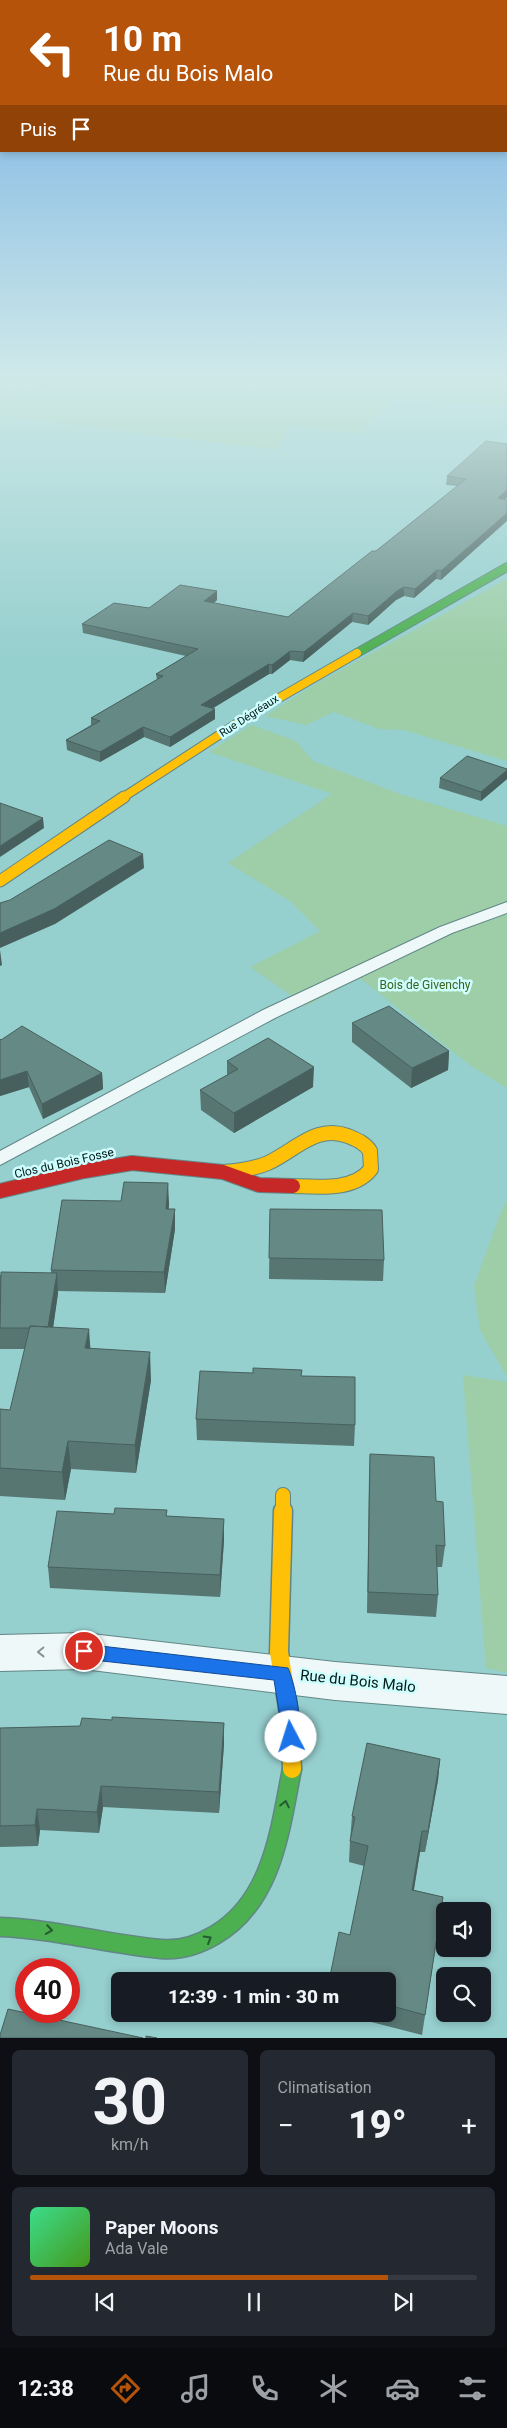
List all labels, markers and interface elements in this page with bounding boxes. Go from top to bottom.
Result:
text: 10 m [103,19,182,60]
icon: left [20,20,85,85]
text: Rue du Bois Malo [103,61,273,86]
icon: arrive [67,115,95,143]
text: Puis [20,118,57,141]
street label: Rue Dégréaux [217,692,281,740]
park label: Bois de Givenchy [380,978,471,992]
street label: Clos du Bois Fosse [13,1145,115,1181]
pin [63,1630,105,1672]
icon: arrive [70,1637,98,1665]
one-way arrow [37,1647,45,1657]
street label: Rue du Bois Malo [299,1666,417,1696]
position arrow [264,1710,316,1762]
one-way arrow [279,1799,290,1808]
map controls [436,1902,491,2022]
button: sound [436,1902,491,1957]
one-way arrow [45,1924,53,1935]
one-way arrow [202,1935,211,1945]
speed limit sign: 40 [15,1958,80,2023]
button: search [436,1967,491,2022]
text: 12:39 · 1 min · 30 m [168,1985,339,2008]
text: 30 [92,2064,167,2140]
text: Climatisation [278,2078,372,2097]
text: 19° [348,2103,407,2147]
text: − [278,2109,294,2142]
text: + [461,2109,477,2142]
text: km/h [111,2135,149,2154]
text: Paper Moons [105,2216,218,2239]
text: Ada Vale [105,2239,168,2258]
icon: previous [91,2288,119,2316]
icon: pause [240,2288,268,2316]
icon: next [389,2288,417,2316]
icon: directions [108,2371,143,2406]
icon: music [178,2371,213,2406]
icon: phone [247,2371,282,2406]
icon: climate [316,2371,351,2406]
icon: car [385,2371,420,2406]
icon: filters [455,2371,490,2406]
text: 12:38 [17,2376,74,2401]

